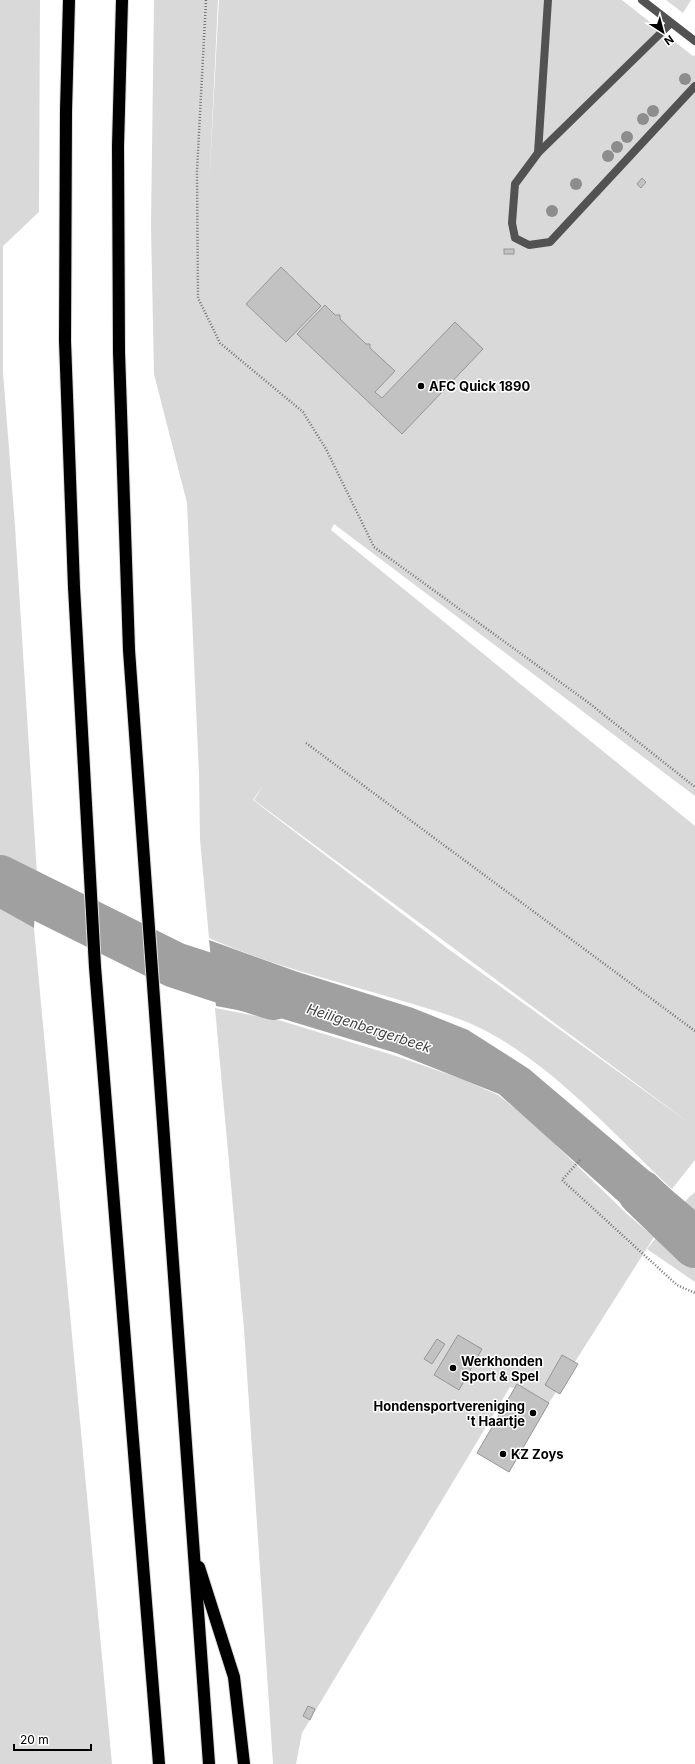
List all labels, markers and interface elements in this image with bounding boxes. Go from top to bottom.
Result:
north arrow [643,12,683,52]
text: N [661,32,676,48]
place label: AFC Quick 1890 [429,378,531,394]
marker: AFC Quick 1890 [416,381,426,391]
water label: Heiligenbergerbeek [305,999,434,1056]
place label: Werkhonden Sport & Spel [461,1353,543,1384]
marker: Werkhonden Sport & Spel [448,1363,458,1373]
place label: Hondensportvereniging 't Haartje [373,1398,525,1429]
marker: Hondensportvereniging 't Haartje [528,1408,538,1418]
place label: KZ Zoys [511,1446,564,1462]
marker: KZ Zoys [498,1449,508,1459]
scale bar [14,1726,91,1752]
text: 20 m [20,1732,49,1747]

